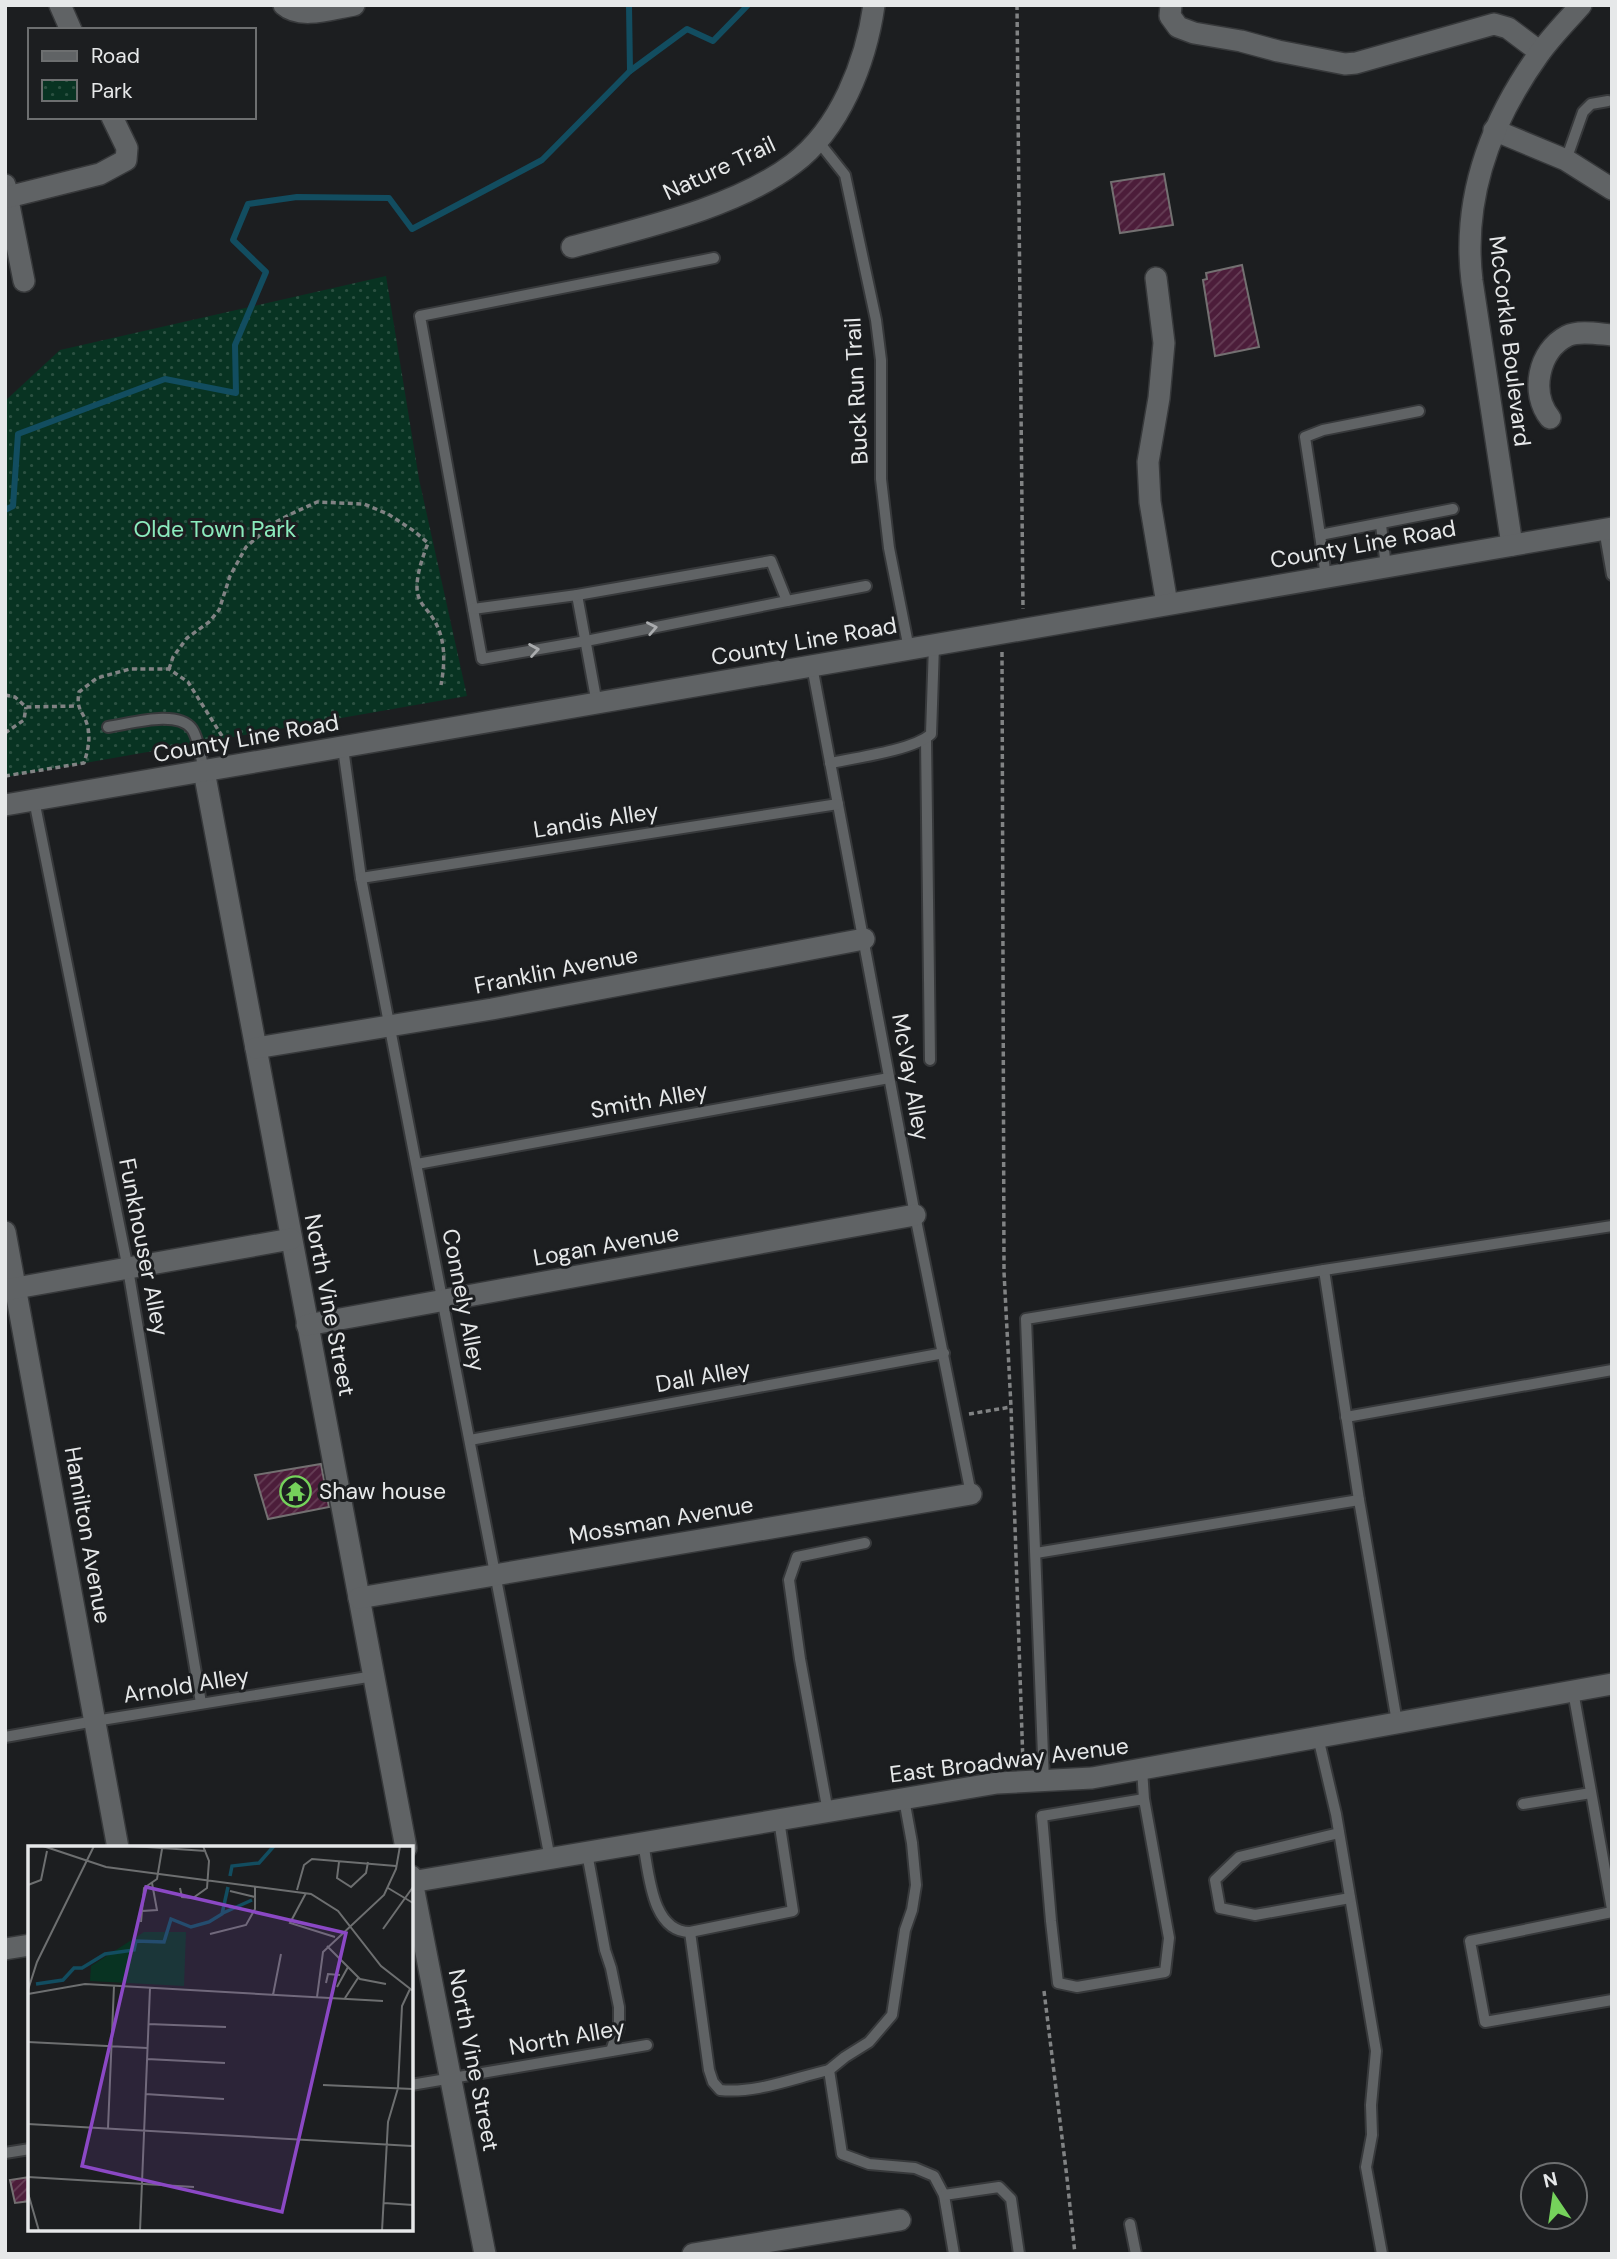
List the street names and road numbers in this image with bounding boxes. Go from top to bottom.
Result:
street label: Nature Trail [658,129,780,207]
street label: McCorkle Boulevard [1482,234,1538,448]
street label: Buck Run Trail [837,317,875,465]
street label: County Line Road [1268,513,1458,575]
street label: County Line Road [709,610,899,672]
street label: County Line Road [151,707,341,769]
street label: Landis Alley [531,795,661,845]
street label: Franklin Avenue [472,939,640,1001]
street label: McVay Alley [885,1011,937,1143]
street label: Smith Alley [588,1075,710,1125]
street label: Funkhouser Alley [112,1156,176,1339]
street label: North Vine Street [298,1211,362,1399]
street label: Logan Avenue [531,1217,681,1273]
street label: Connely Alley [435,1226,493,1374]
street label: Dall Alley [653,1353,753,1399]
street label: Hamilton Avenue [58,1444,118,1626]
street label: Mossman Avenue [567,1489,755,1551]
street label: Arnold Alley [121,1660,251,1710]
street label: East Broadway Avenue [888,1730,1130,1790]
street label: North Vine Street [442,1966,506,2154]
street label: North Alley [507,2012,628,2062]

